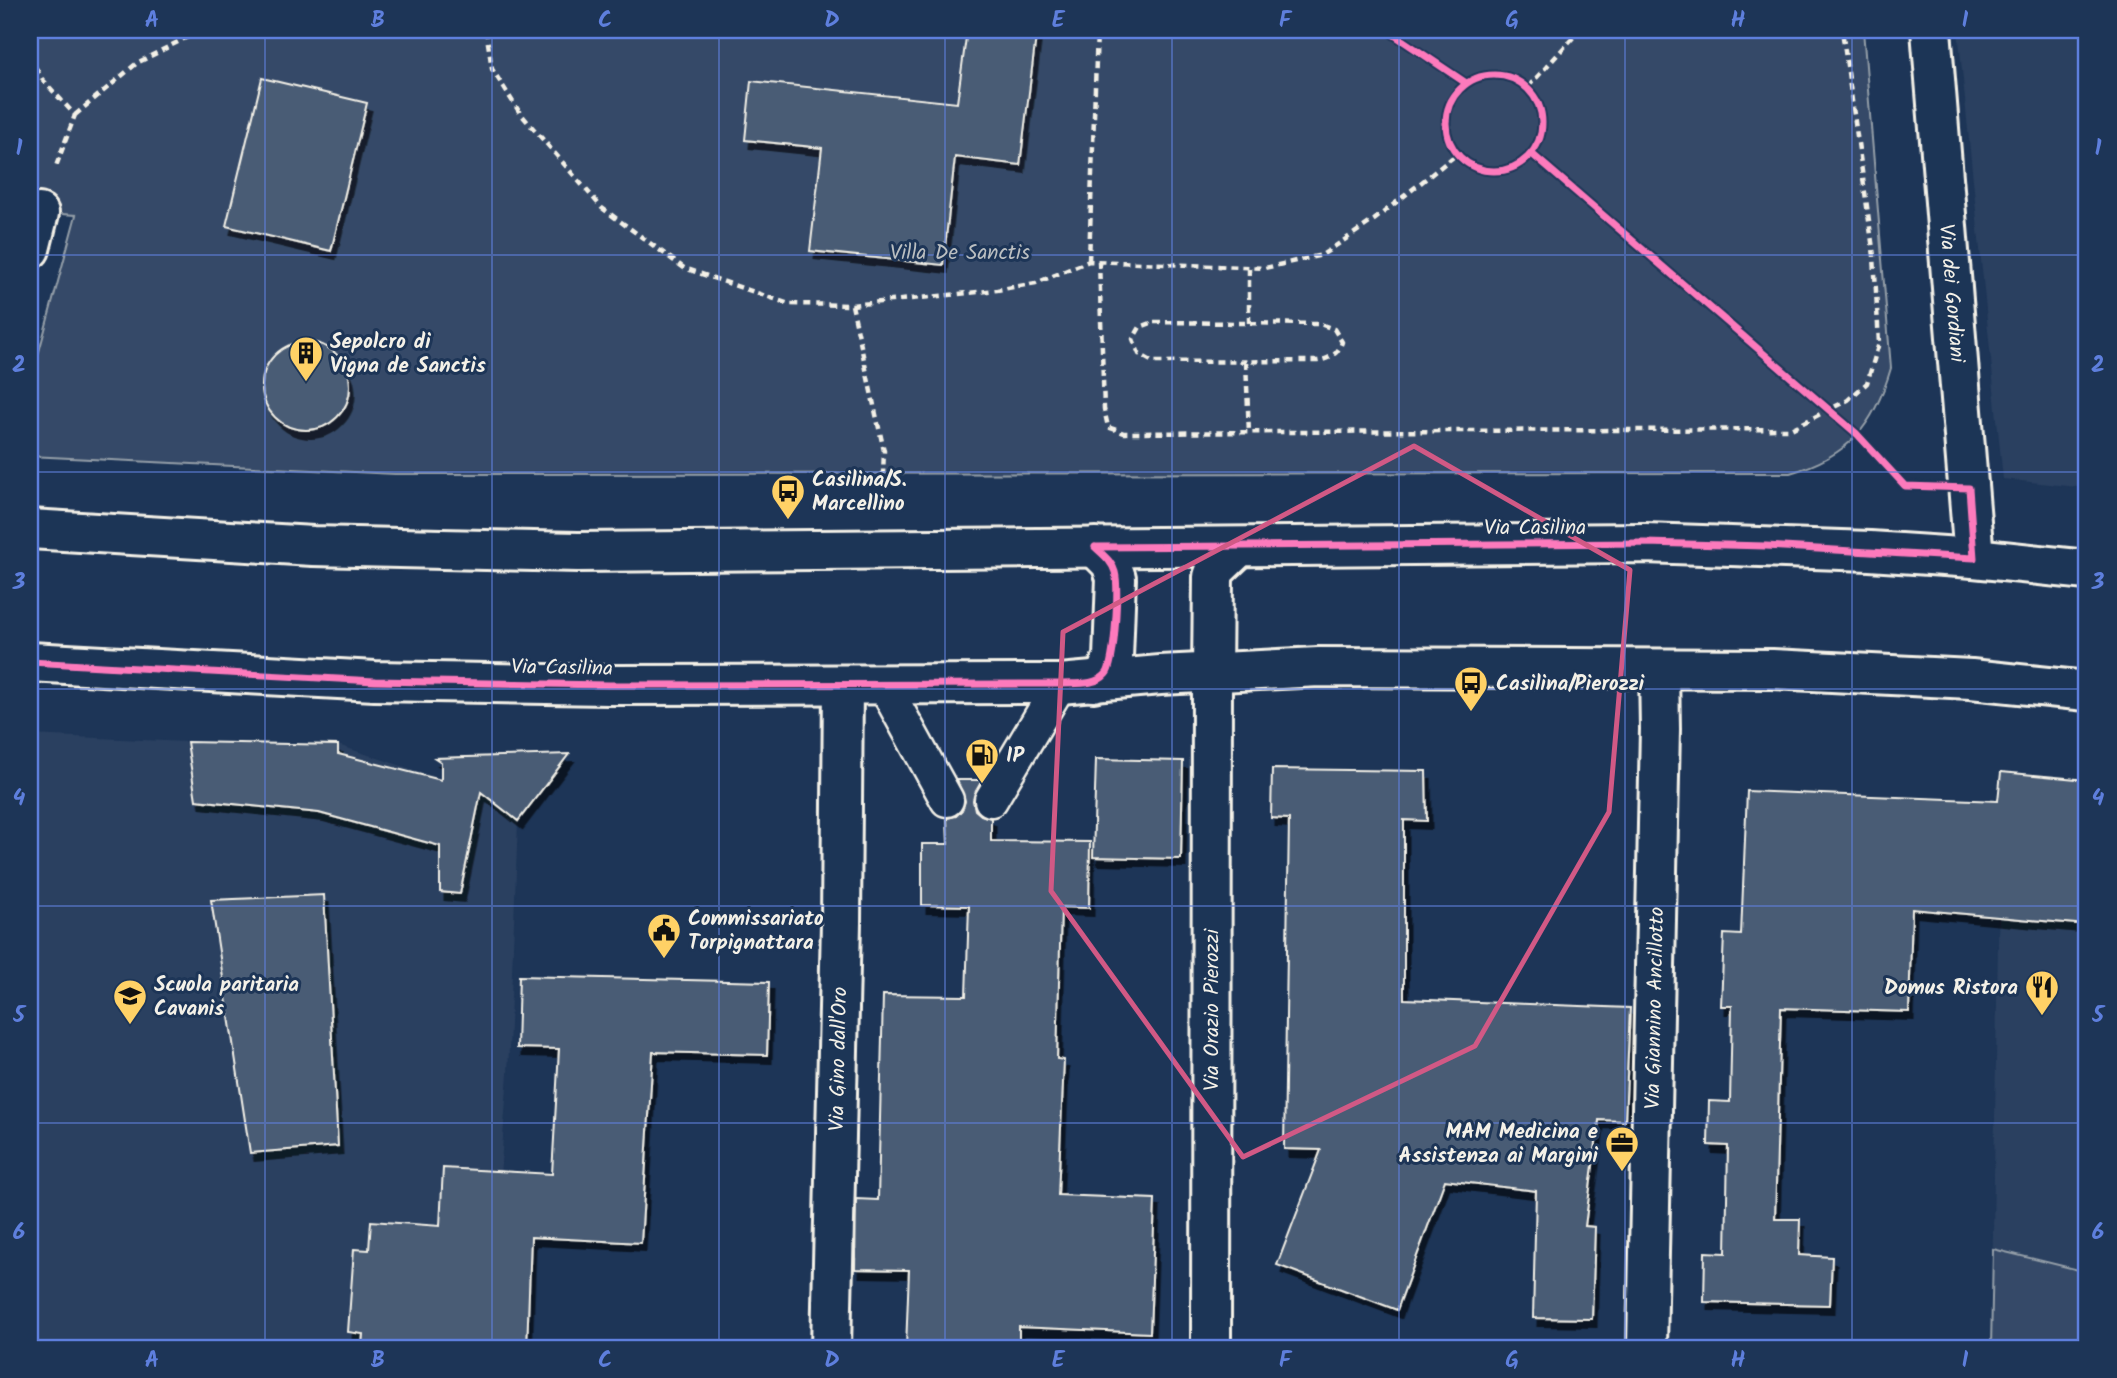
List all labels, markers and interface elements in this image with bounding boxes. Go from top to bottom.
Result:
text: A [145,3,159,39]
text: B [371,3,385,39]
text: C [598,3,612,39]
text: D [824,3,840,39]
text: E [1052,3,1066,39]
text: F [1279,3,1293,39]
text: G [1505,3,1519,39]
text: H [1731,3,1746,39]
text: I [1961,3,1969,39]
text: 1 [16,131,23,167]
text: 1 [2095,131,2102,167]
street label: Via dei Gordiani [1929,223,1973,365]
park label: Villa De Sanctis [890,237,1030,270]
place label: Sepolcro di Vigna de Sanctis [330,326,486,383]
building icon: Sepolcro di Vigna de Sanctis [287,334,325,383]
text: 2 [12,348,26,384]
text: 2 [2091,348,2105,384]
place label: Casilina/S. Marcellino [812,464,907,521]
bus stop icon: Casilina/S. Marcellino [769,472,807,521]
street label: Via Casilina [1484,512,1586,545]
text: 3 [12,565,26,601]
text: 3 [2091,565,2105,601]
street label: Via Casilina [511,651,613,686]
bus stop icon: Casilina/Pierozzi [1452,664,1490,713]
place label: Casilina/Pierozzi [1496,668,1645,701]
fuel station icon: IP [963,736,1001,785]
place label: IP [1006,740,1025,773]
text: 4 [13,781,26,817]
text: 4 [2092,781,2105,817]
place label: Commissariato Torpignattara [688,903,824,960]
street label: Via Giannino Ancillotto [1637,906,1674,1110]
public building icon: Commissariato Torpignattara [645,911,683,960]
street label: Via Orazio Pierozzi [1196,928,1230,1091]
restaurant icon: Domus Ristora [2023,968,2061,1017]
place label: Scuola paritaria Cavanis [154,969,299,1026]
place label: Domus Ristora [1884,972,2018,1005]
school or university icon: Scuola paritaria Cavanis [111,977,149,1026]
street label: Via Gino dall'Oro [821,986,857,1132]
text: 5 [12,998,27,1034]
text: 5 [2091,998,2106,1034]
place label: MAM Medicina e Assistenza ai Margini [1399,1116,1599,1173]
office icon: MAM Medicina e Assistenza ai Margini [1603,1124,1641,1173]
text: 6 [13,1215,25,1251]
text: 6 [2092,1215,2104,1251]
text: A [145,1343,159,1378]
text: B [371,1343,385,1378]
text: C [598,1343,612,1378]
text: D [824,1343,840,1378]
text: E [1052,1343,1066,1378]
text: F [1279,1343,1293,1378]
text: G [1505,1343,1519,1378]
text: H [1731,1343,1746,1378]
text: I [1961,1343,1969,1378]

